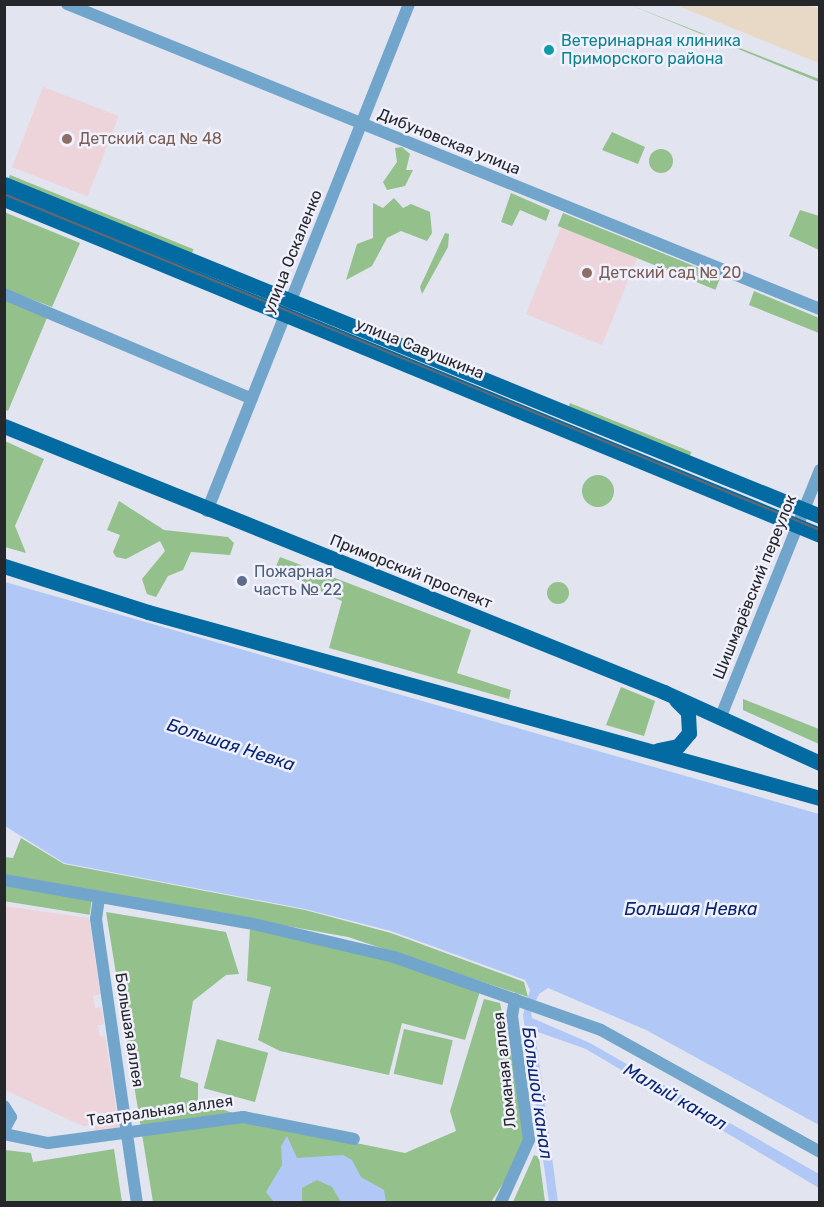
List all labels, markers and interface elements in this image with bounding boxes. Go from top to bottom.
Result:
place label: Ветеринарная клиника Приморского района [561,31,741,69]
marker: Ветеринарная клиника Приморского района [542,43,556,57]
street label: Дибуновская улица [375,105,523,179]
place label: Детский сад № 48 [79,129,222,149]
marker: Детский сад № 48 [60,132,74,146]
street label: улица Оскаленко [259,187,327,317]
place label: Детский сад № 20 [599,263,741,283]
marker: Детский сад № 20 [580,266,594,280]
street label: улица Савушкина [353,315,487,383]
street label: Шишмарёвский переулок [709,492,801,682]
street label: Приморский проспект [327,531,495,613]
place label: Пожарная часть № 22 [254,562,342,600]
marker: Пожарная часть № 22 [235,574,249,588]
water label: Большая Невка [164,714,298,776]
water label: Большая Невка [624,898,758,920]
street label: Большая аллея [110,971,148,1089]
street label: Ломаная аллея [489,1011,521,1129]
water label: Большой канал [517,1026,557,1160]
water label: Малый канал [620,1059,730,1135]
street label: Театральная аллея [86,1091,234,1131]

